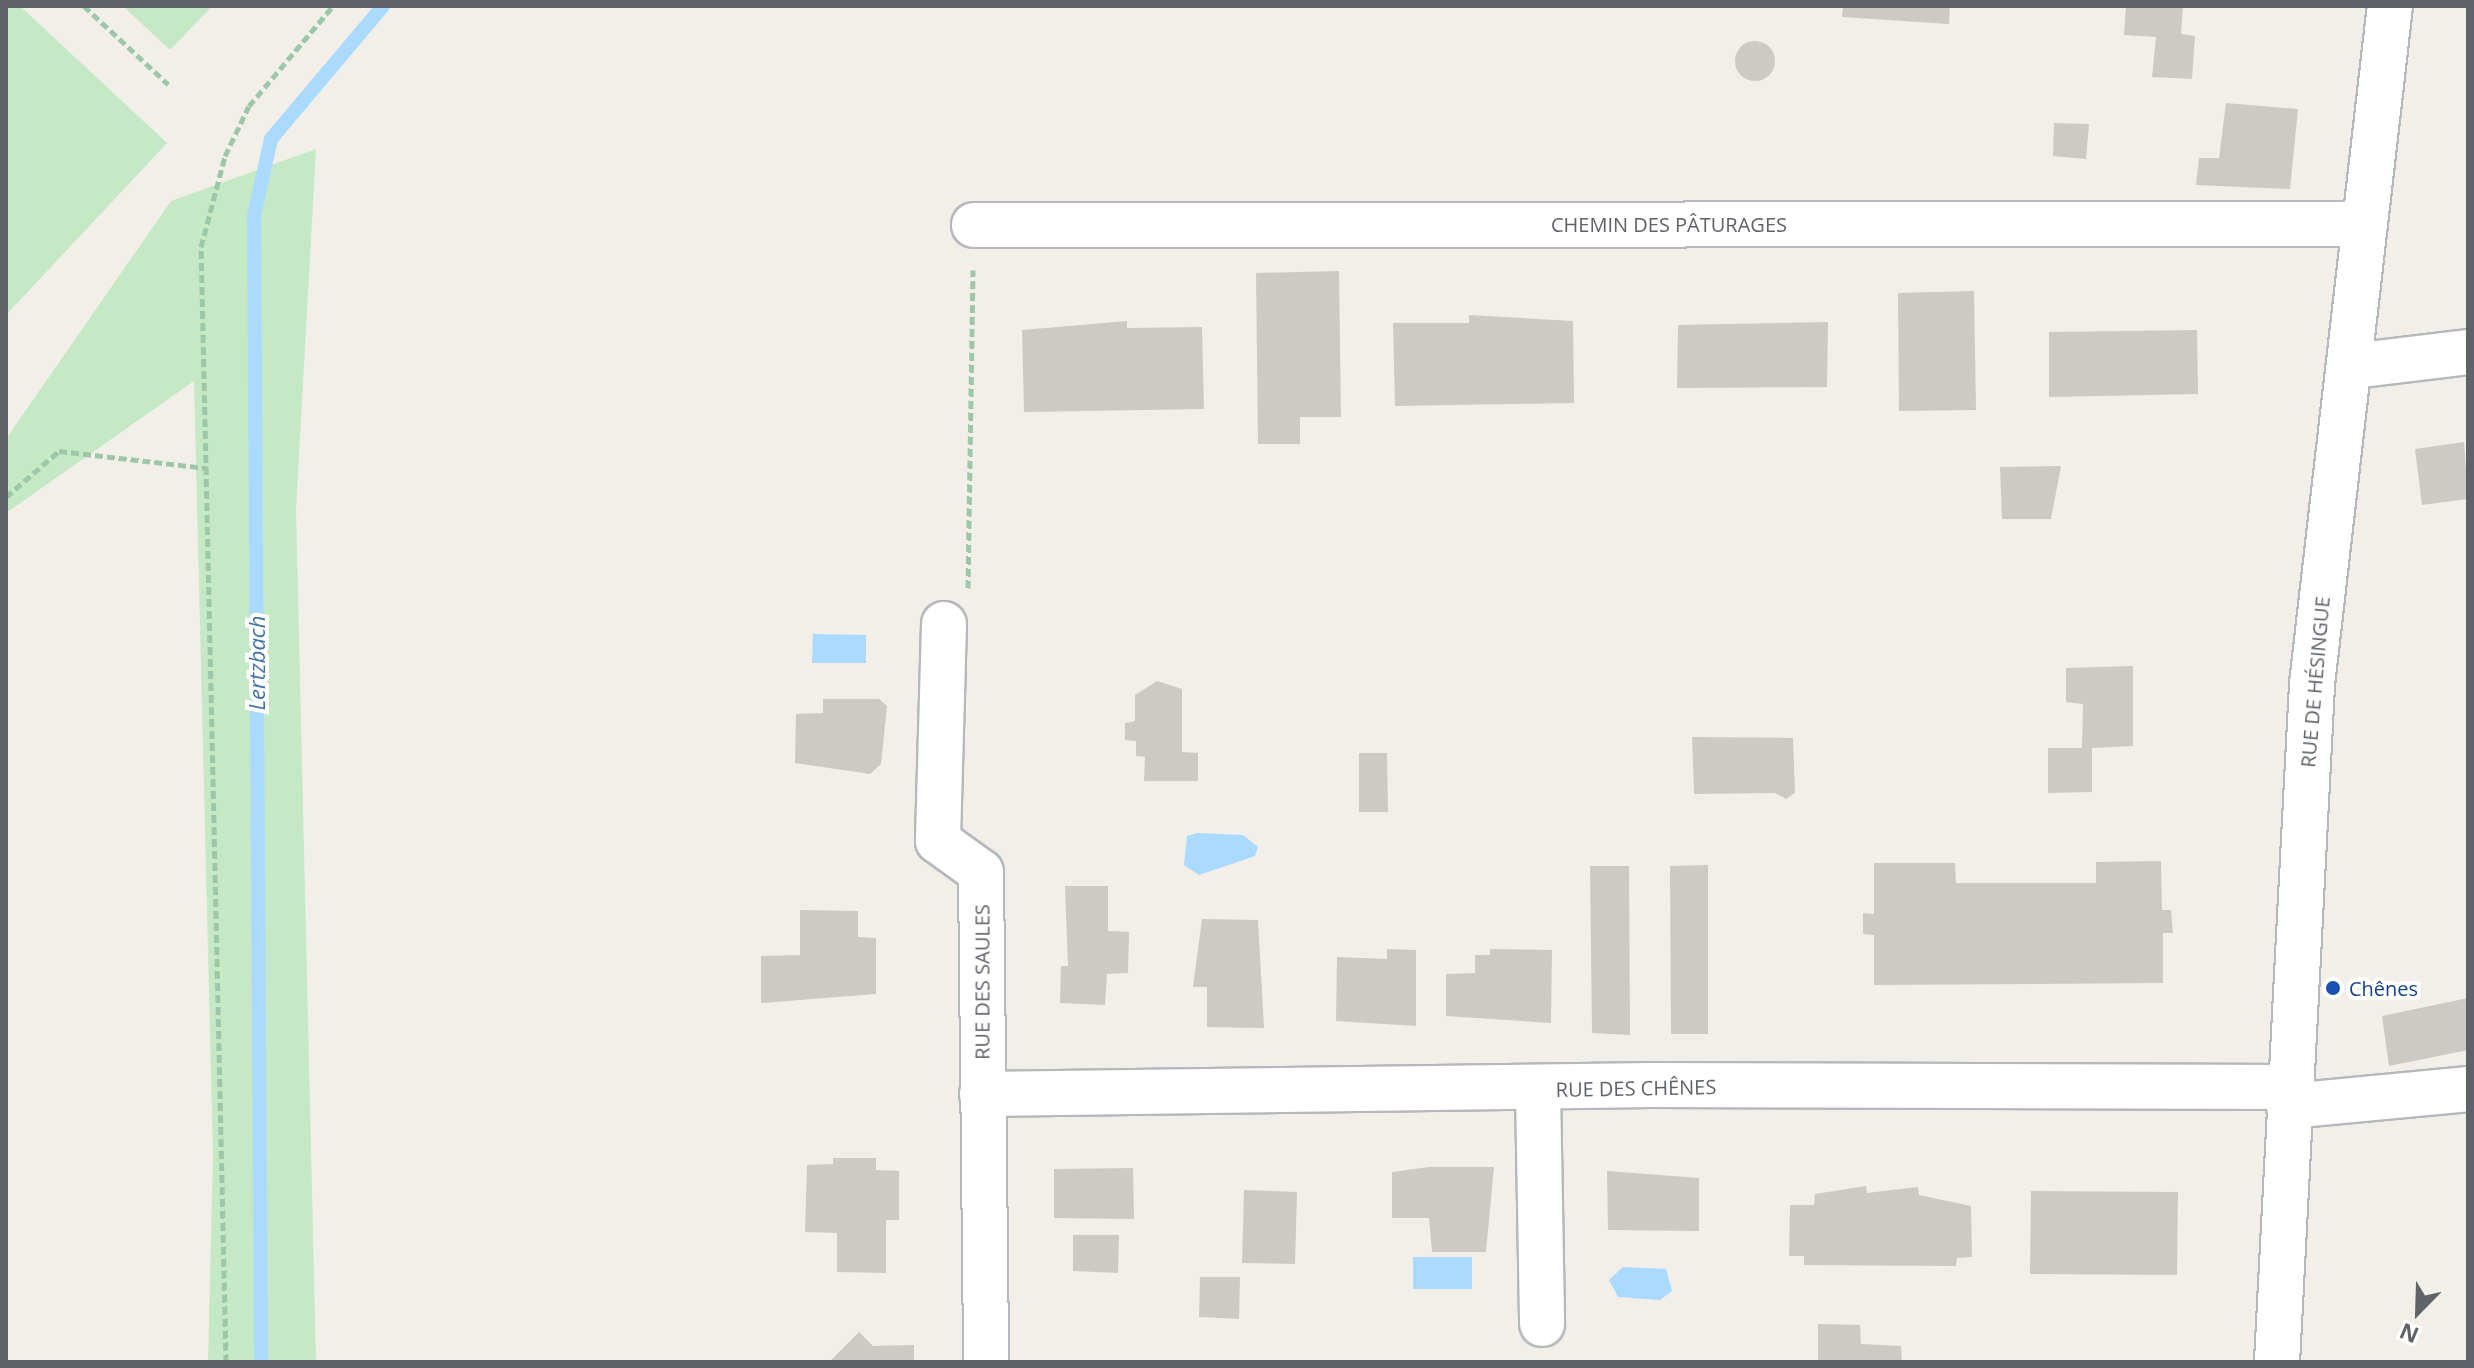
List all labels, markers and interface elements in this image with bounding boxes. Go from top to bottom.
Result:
street label: CHEMIN DES PÂTURAGES [1551,212,1787,236]
street label: RUE DE HÉSINGUE [2296,595,2334,769]
water label: Lertzbach [244,615,270,711]
street label: RUE DES SAULES [970,904,994,1060]
place label: Chênes [2349,976,2418,1000]
marker: Chênes [2324,979,2342,997]
street label: RUE DES CHÊNES [1555,1075,1717,1101]
north arrow [2378,1272,2458,1352]
text: N [2395,1317,2423,1351]

